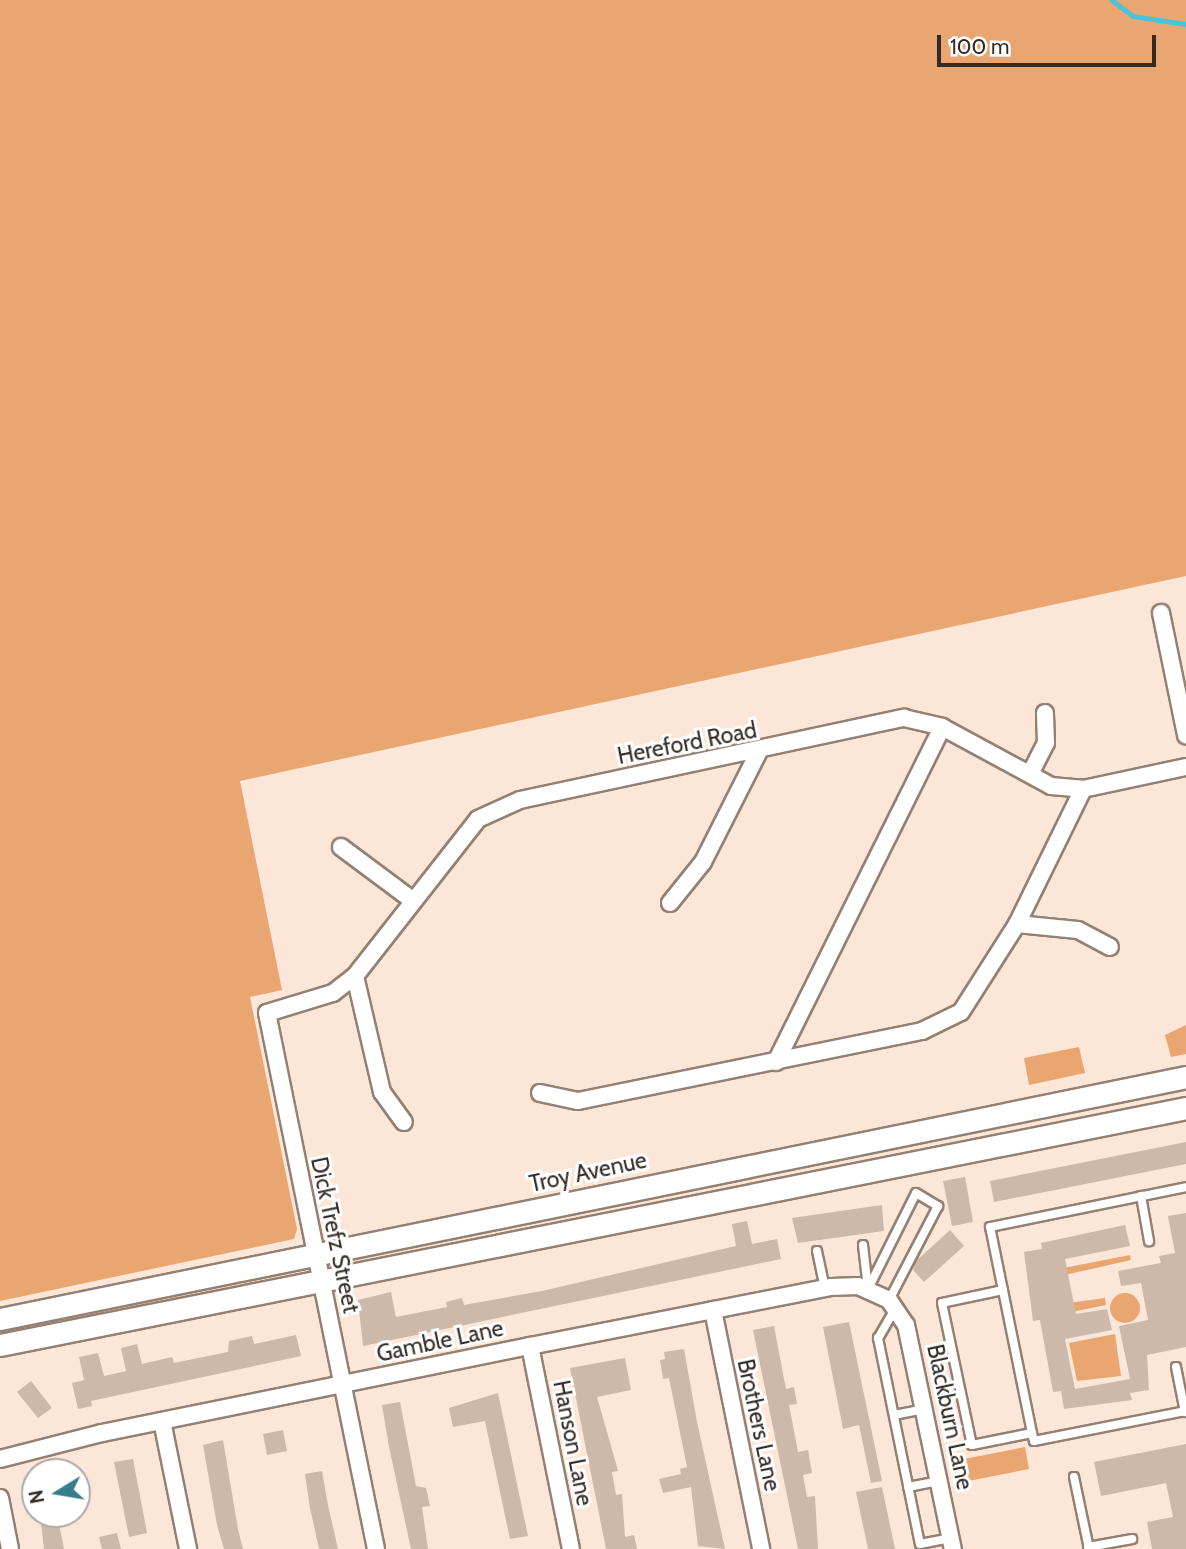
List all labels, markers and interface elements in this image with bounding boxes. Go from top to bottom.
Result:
scale bar [941,21,1160,65]
text: 100 m [950,34,1009,59]
street label: Hereford Road [615,716,759,770]
street label: Troy Avenue [527,1146,649,1198]
street label: Dick Trefz Street [305,1154,365,1316]
street label: Gamble Lane [374,1314,506,1368]
street label: Blackburn Lane [921,1342,979,1492]
street label: Brothers Lane [732,1356,786,1494]
street label: Hanson Lane [547,1378,599,1508]
north arrow [21,1458,91,1528]
text: N [24,1488,49,1506]

